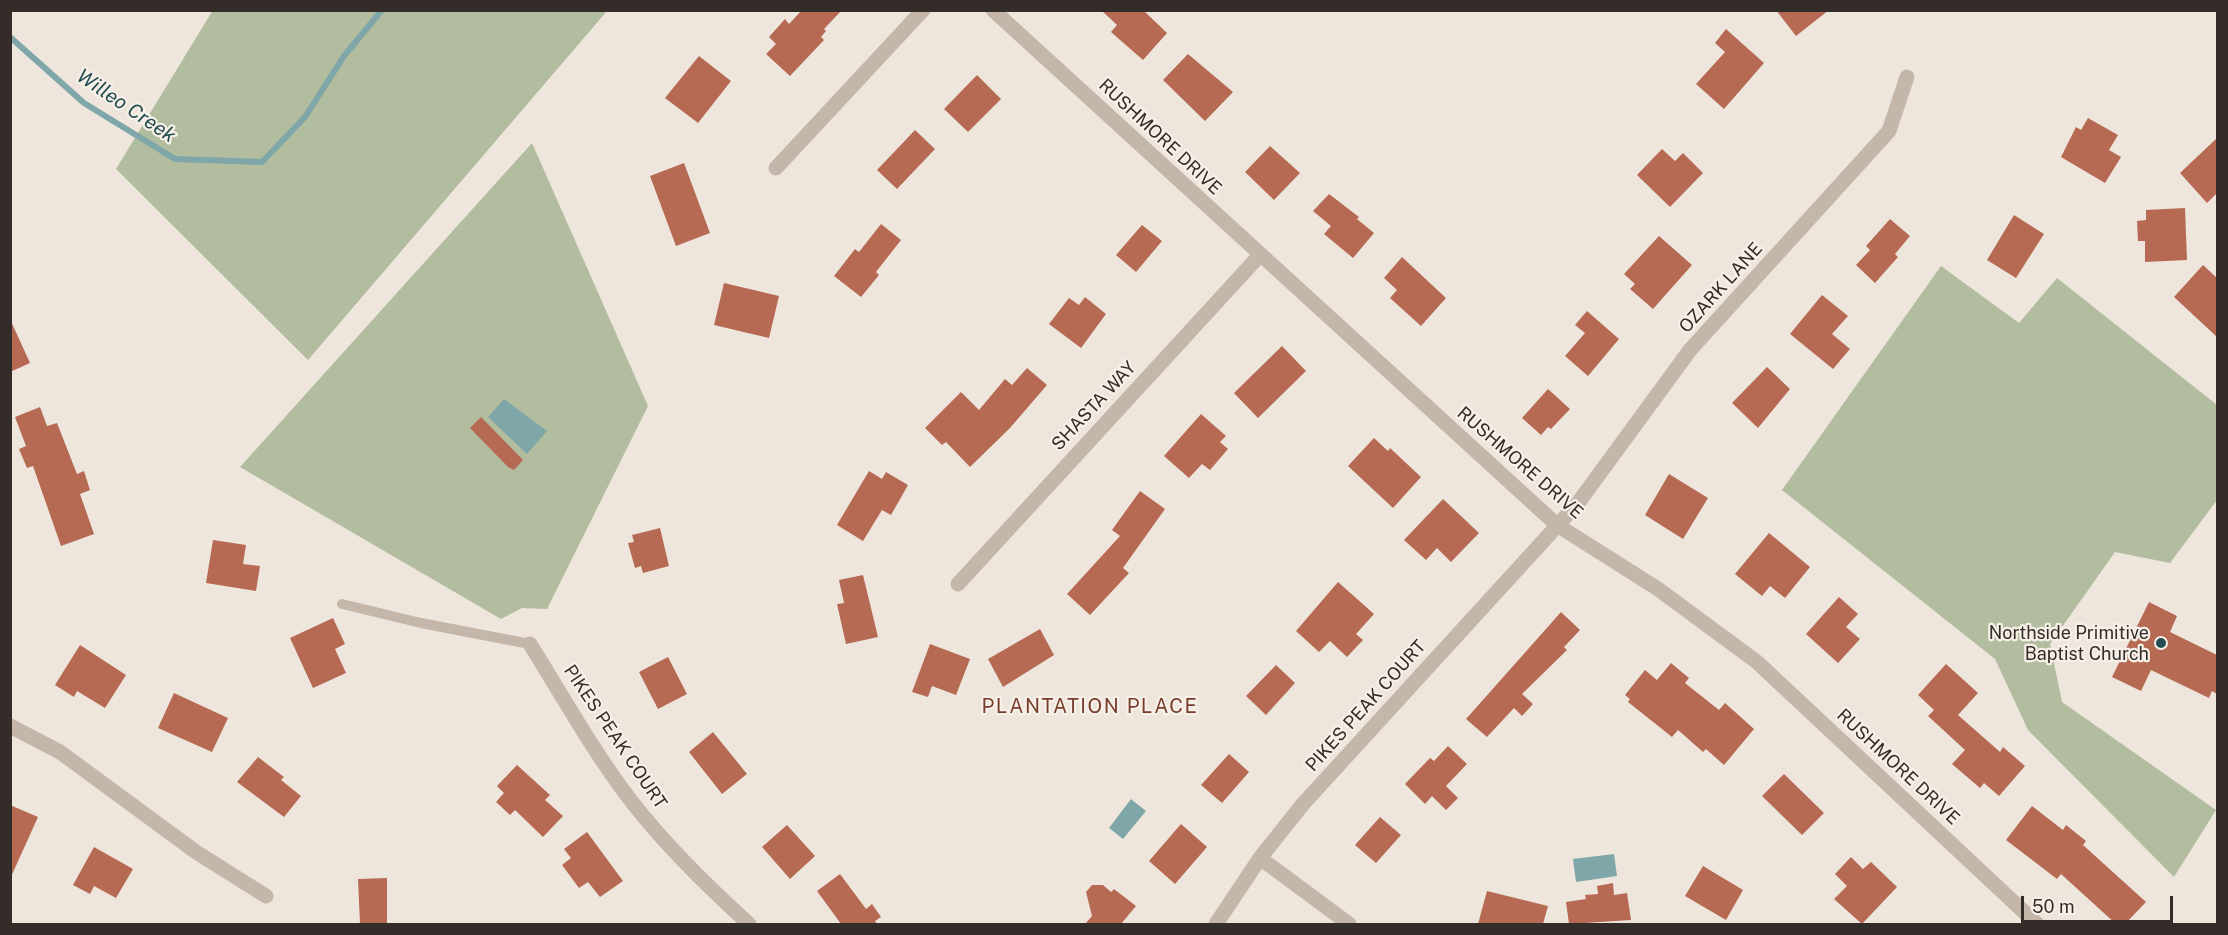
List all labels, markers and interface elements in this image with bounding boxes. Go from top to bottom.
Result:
water label: Willeo Creek [72,64,180,148]
street label: RUSHMORE DRIVE [1094,74,1226,200]
street label: OZARK LANE [1675,238,1767,338]
street label: SHASTA WAY [1047,357,1141,455]
street label: RUSHMORE DRIVE [1452,402,1588,524]
place label: Northside Primitive Baptist Church [1989,622,2149,664]
street label: PIKES PEAK COURT [1301,636,1431,776]
marker: Northside Primitive Baptist Church [2154,636,2168,650]
street label: PIKES PEAK COURT [559,661,671,813]
district label: PLANTATION PLACE [982,695,1198,719]
street label: RUSHMORE DRIVE [1832,704,1964,830]
scale bar [2024,884,2176,922]
text: 50 m [2032,896,2075,917]

